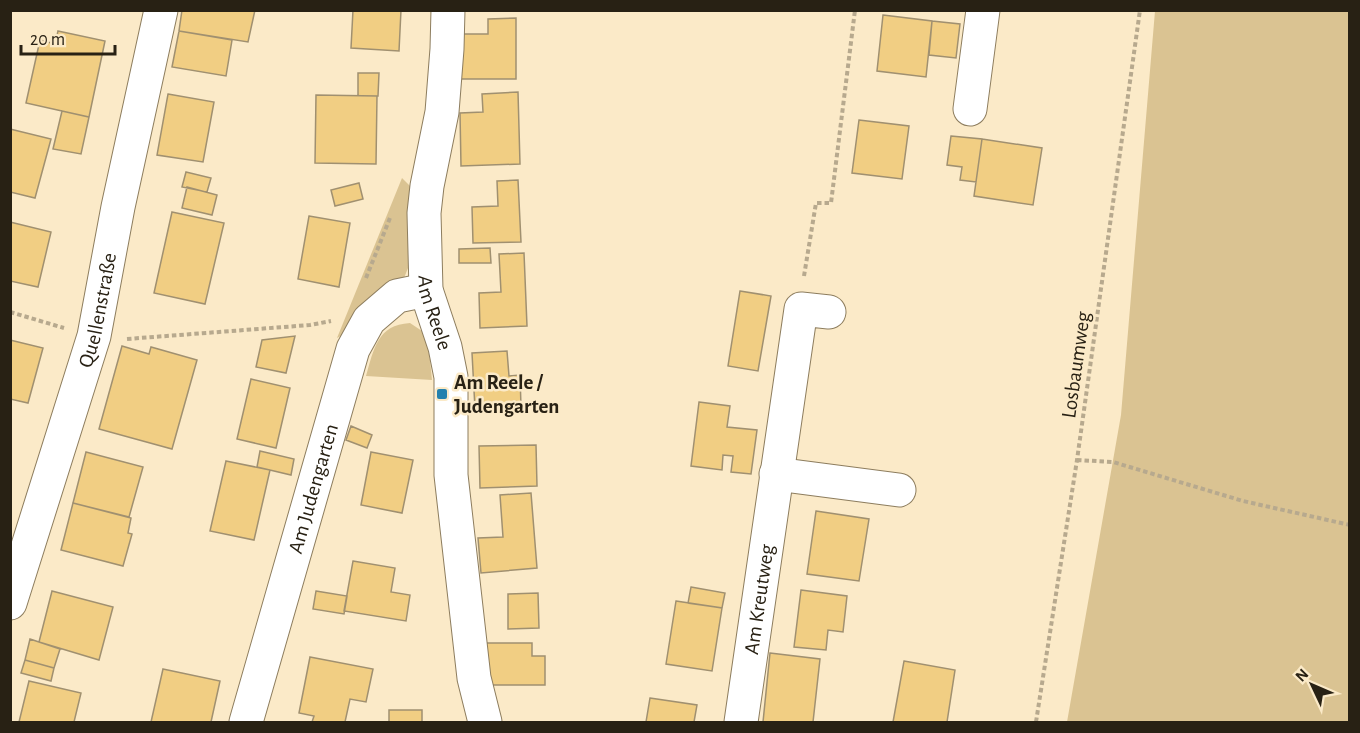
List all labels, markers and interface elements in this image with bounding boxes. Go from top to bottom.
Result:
scale bar [21,18,116,56]
text: 20 m [30,31,65,49]
street label: Quellenstraße [74,251,120,370]
street label: Am Reele [415,275,456,353]
street label: Losbaumweg [1058,310,1094,420]
place label: Am Reele / Judengarten [454,372,559,417]
marker: Am Reele / Judengarten [435,387,449,401]
street label: Am Judengarten [284,421,342,556]
street label: Am Kreutweg [740,542,777,656]
north arrow [1282,655,1342,715]
text: N [1292,666,1312,685]

